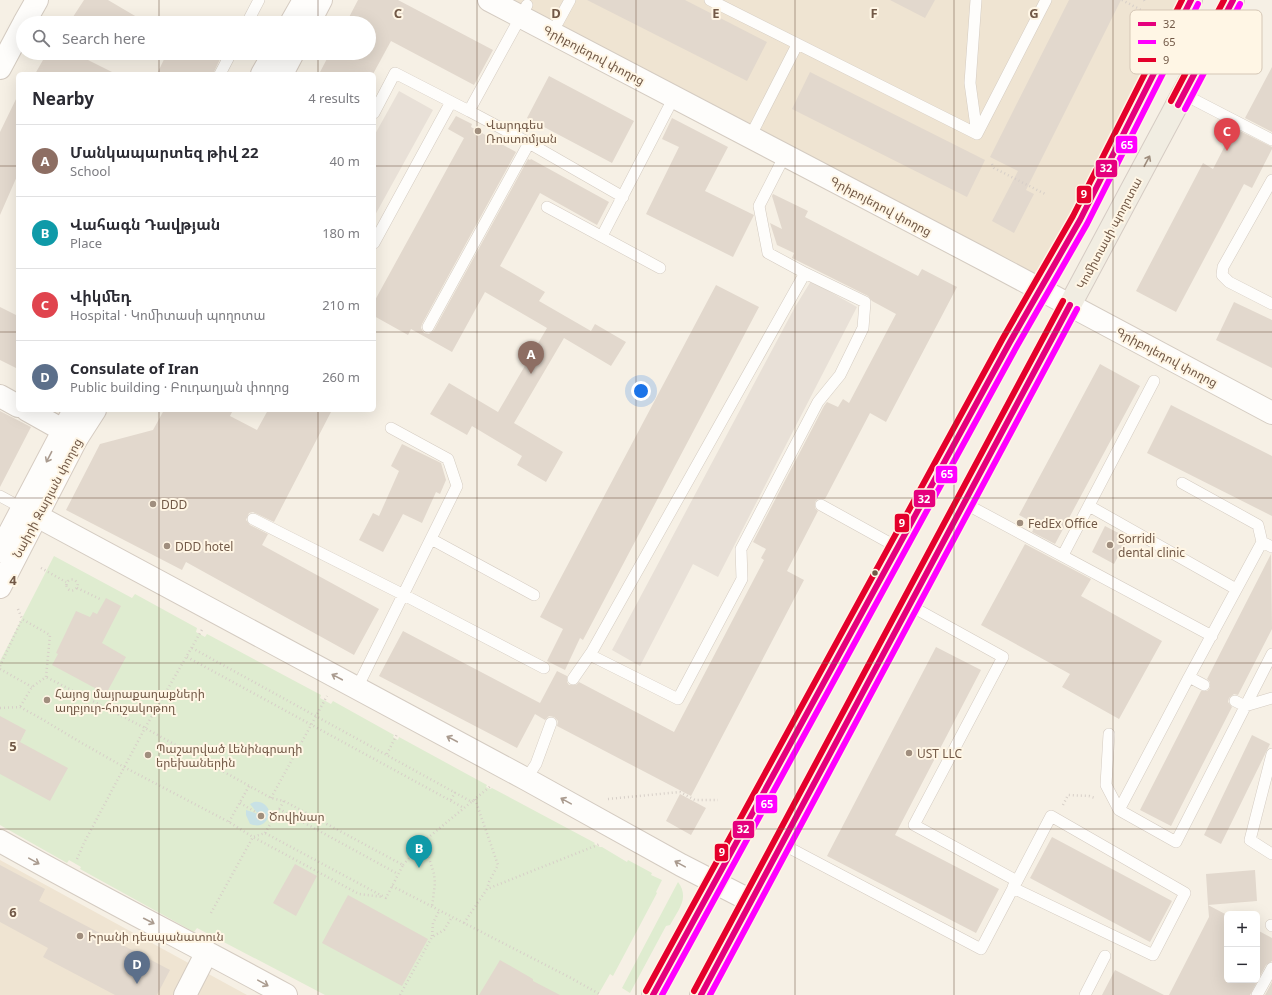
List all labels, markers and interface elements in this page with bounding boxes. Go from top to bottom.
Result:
text: C [394,4,402,22]
text: D [551,4,561,22]
text: E [712,4,720,22]
text: F [870,4,878,22]
text: G [1029,4,1039,22]
legend [1130,10,1262,74]
search box [16,16,376,60]
text: 32 [1163,16,1176,31]
street label: Գրիբոյեդով փողոց [540,21,648,89]
icon: search [30,27,52,49]
text: Search here [62,28,145,48]
text: 65 [1163,34,1176,49]
text: 9 [1163,52,1169,67]
text: Nearby [32,87,94,110]
text: 4 results [308,89,360,107]
place label: Վարդգես Ռոստոմյան [486,116,557,147]
pin: C [1214,118,1240,151]
marker: Վարդգես Ռոստոմյան [473,126,483,136]
line badge: 65 [1115,135,1138,154]
text: 65 [1121,137,1133,152]
text: Մանկապարտեզ թիվ 22 [70,142,258,162]
text: A [41,152,50,170]
text: 40 m [330,152,360,170]
one-way arrow [1144,156,1151,168]
line badge: 32 [1095,159,1118,178]
text: 32 [1100,160,1112,175]
text: School [70,162,111,180]
street label: Գրիբոյեդով փողոց [827,172,935,240]
street label: Կոմիտասի պողոտա [1072,174,1146,292]
line badge: 9 [1076,185,1092,204]
text: 9 [1081,186,1087,201]
text: Վահագն Դավթյան [70,214,220,234]
text: B [41,224,49,242]
text: 180 m [322,224,360,242]
text: Place [70,234,102,252]
text: Վիկմեդ [70,286,131,306]
text: C [41,296,49,314]
text: 210 m [322,296,360,314]
text: Hospital · Կոմիտասի պողոտա [70,306,265,324]
street label: Գրիբոյեդով փողոց [1113,323,1221,391]
pin: A [518,341,544,374]
text: Consulate of Iran [70,358,199,378]
text: D [40,368,50,386]
text: 260 m [322,368,360,386]
text: Public building · Բուդաղյան փողոց [70,378,289,396]
your location [631,381,651,401]
street label: Նաիրի Զարյան փողոց [8,435,86,561]
one-way arrow [45,451,52,463]
line badge: 65 [935,465,958,484]
text: 65 [941,466,953,481]
line badge: 32 [913,489,936,508]
text: 32 [918,491,930,506]
place label: DDD [161,496,188,513]
marker: DDD [148,499,158,509]
line badge: 9 [894,513,910,533]
text: 9 [899,515,905,530]
place label: FedEx Office [1028,515,1098,532]
marker: FedEx Office [1015,518,1025,528]
place label: Sorridi dental clinic [1118,530,1185,561]
place label: DDD hotel [175,538,233,555]
marker: Sorridi dental clinic [1105,540,1115,550]
marker: DDD hotel [162,541,172,551]
unlabelled marker [870,568,880,578]
text: 4 [9,571,17,589]
one-way arrow [332,673,344,681]
place label: Հայոց մայրաքաղաքների աղբյուր-հուշակոթող [55,685,205,716]
marker: Հայոց մայրաքաղաքների աղբյուր-հուշակոթող [42,695,52,705]
one-way arrow [446,735,458,742]
text: 5 [9,737,17,755]
place label: Պաշարված Լենինգրադի երեխաներին [156,740,303,771]
place label: UST LLC [917,745,962,762]
marker: UST LLC [904,748,914,758]
marker: Պաշարված Լենինգրադի երեխաներին [143,750,153,760]
line badge: 65 [755,794,778,814]
text: 65 [761,796,773,811]
one-way arrow [560,797,572,805]
place label: Ծովինար [269,808,325,825]
marker: Ծովինար [256,811,266,821]
line badge: 32 [732,820,755,839]
text: 32 [737,821,749,836]
pin: B [406,835,432,868]
line badge: 9 [714,843,729,862]
text: 9 [719,844,725,859]
one-way arrow [28,857,40,865]
one-way arrow [674,860,686,867]
text: 6 [9,903,17,921]
map controls [1224,911,1260,983]
button: + [1224,911,1260,947]
one-way arrow [143,918,155,926]
place label: Իրանի դեսպանատուն [88,928,224,945]
marker: Իրանի դեսպանատուն [75,931,85,941]
button: − [1224,947,1260,983]
pin: D [124,951,150,984]
one-way arrow [257,979,269,987]

